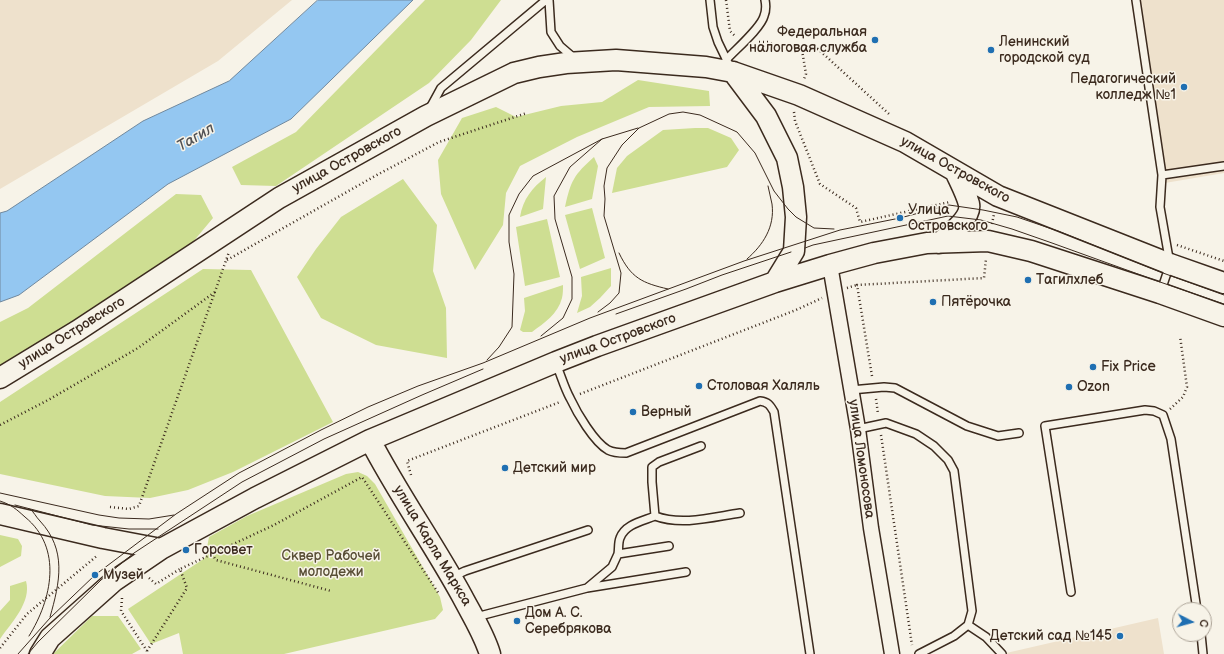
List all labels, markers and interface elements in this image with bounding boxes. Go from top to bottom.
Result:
place label: Федеральная налоговая служба [749,24,867,56]
place label: Ленинский городской суд [999,34,1090,66]
marker: Федеральная налоговая служба [870,35,880,45]
marker: Ленинский городской суд [986,45,996,55]
place label: Педагогический колледж №1 [1070,71,1176,104]
marker: Педагогический колледж №1 [1179,82,1189,92]
water label: Тагил [174,120,218,156]
street label: улица Островского [289,123,405,197]
street label: улица Островского [897,133,1013,207]
place label: Улица Островского [908,202,988,234]
marker: Улица Островского [895,213,905,223]
place label: Тагилхлеб [1036,272,1103,288]
marker: Тагилхлеб [1023,275,1033,285]
street label: улица Островского [16,293,128,373]
place label: Пятёрочка [941,294,1011,310]
marker: Пятёрочка [928,297,938,307]
street label: улица Островского [558,310,678,368]
place label: Fix Price [1101,359,1156,375]
marker: Fix Price [1088,362,1098,372]
place label: Столовая Халяль [707,378,820,394]
place label: Ozon [1077,379,1110,395]
marker: Столовая Халяль [694,381,704,391]
marker: Ozon [1064,382,1074,392]
street label: улица Ломоносова [844,398,878,520]
place label: Верный [641,404,692,420]
marker: Верный [628,407,638,417]
place label: Детский мир [513,460,596,476]
marker: Детский мир [500,463,510,473]
street label: улица Карла Маркса [389,483,475,609]
place label: Горсовет [194,542,253,558]
marker: Горсовет [181,545,191,555]
park label: Сквер Рабочей молодежи [282,548,380,580]
place label: Музей [103,567,144,583]
marker: Музей [90,570,100,580]
north arrow [1172,602,1212,642]
place label: Дом А. С. Серебрякова [525,605,611,638]
marker: Дом А. С. Серебрякова [512,616,522,626]
text: С [1197,619,1210,628]
place label: Детский сад №145 [990,628,1112,644]
marker: Детский сад №145 [1115,631,1125,641]

